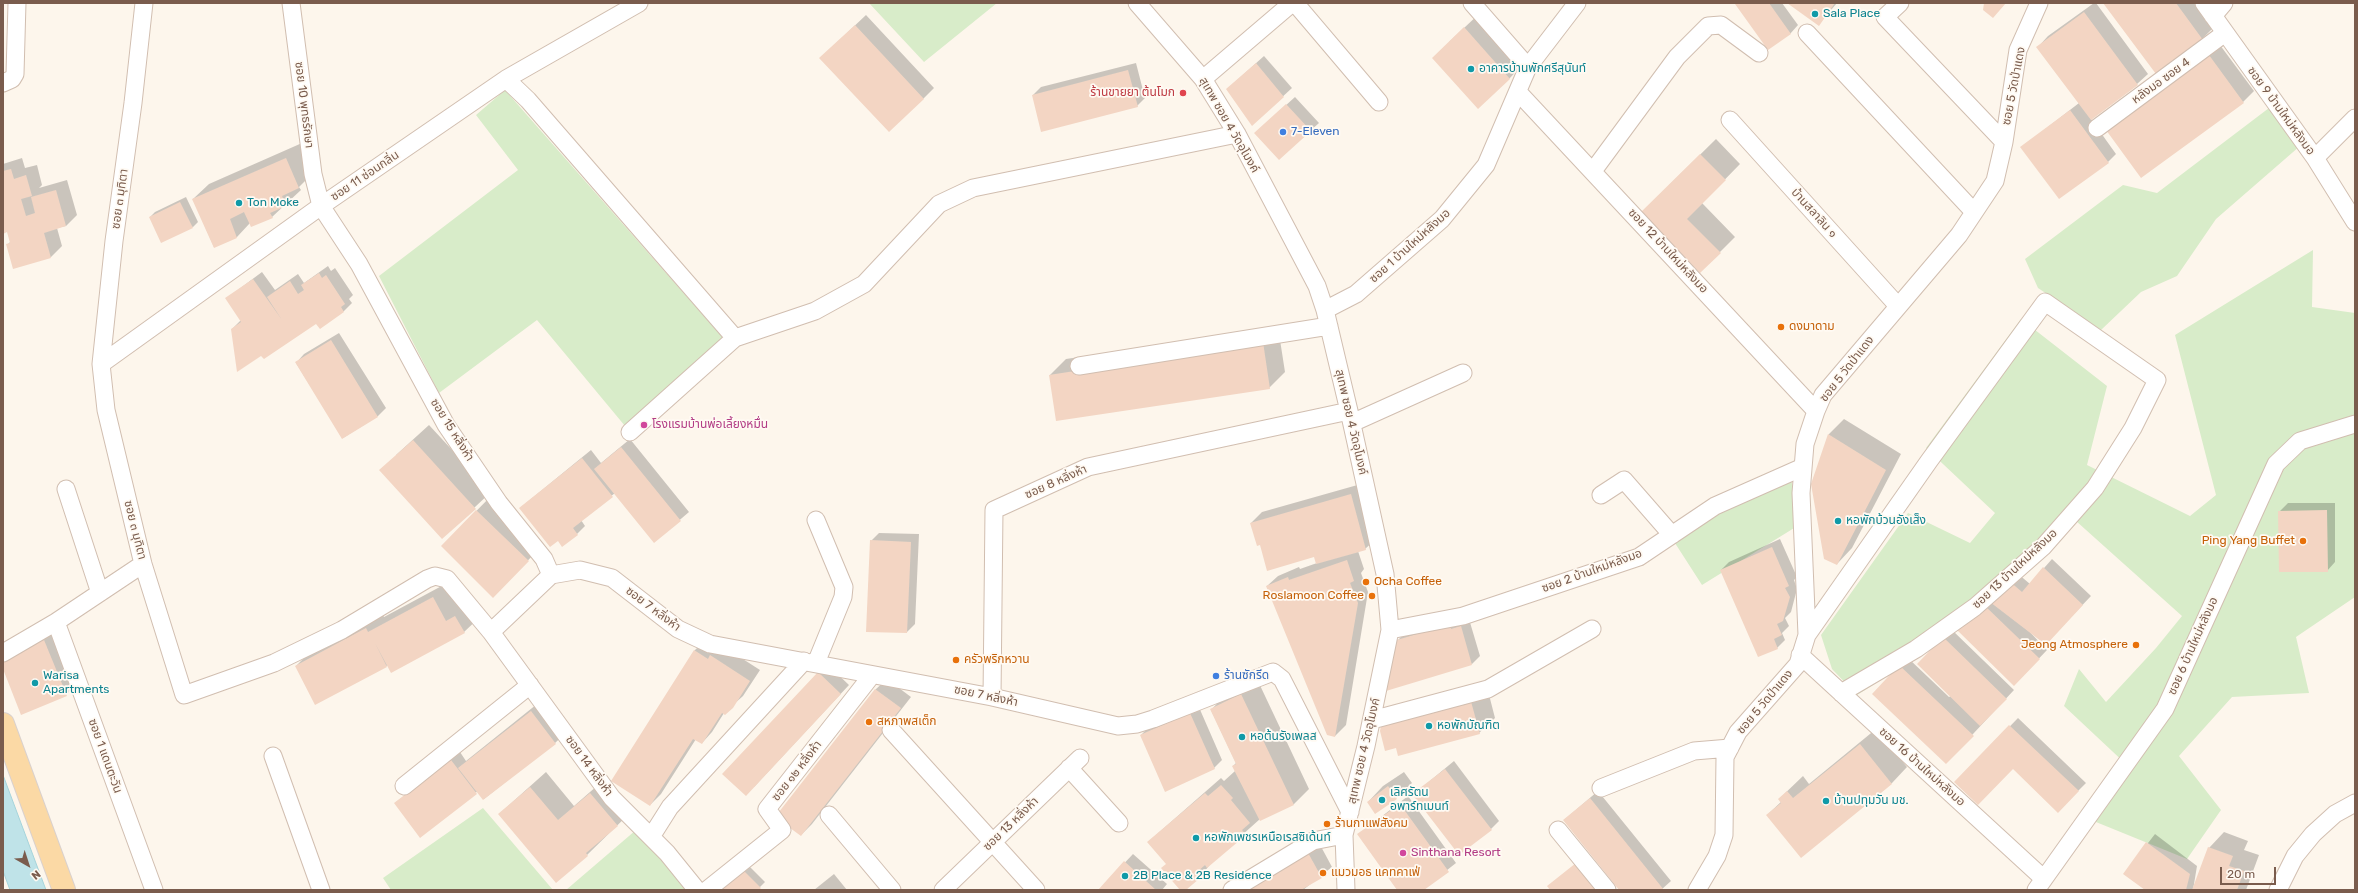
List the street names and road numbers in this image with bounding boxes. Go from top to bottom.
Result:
street label: ซอย 5 วัดป่าแดง [1999,46,2029,126]
street label: หลังมอ ซอย 4 [2129,55,2193,107]
street label: ซอย 10 พุทธรักษา [292,61,316,149]
street label: ซอย 9 บ้านใหม่หลังมอ [2244,64,2318,158]
street label: สุเทพ ซอย 4 วัดอุโมงค์ [1196,75,1262,175]
street label: ซอย 11 ซ่อนกลิ่น [328,148,402,204]
street label: ซอย ๓ มุทิตา [109,168,131,230]
street label: บ้านสลาลิน ๑ [1788,185,1840,241]
street label: ซอย 1 บ้านใหม่หลังมอ [1367,206,1453,286]
street label: ซอย 12 บ้านใหม่หลังมอ [1625,206,1711,296]
street label: ซอย 5 วัดป่าแดง [1817,333,1877,405]
street label: สุเทพ ซอย 4 วัดอุโมงค์ [1332,368,1370,476]
street label: ซอย 15 หลิ่งห้า [427,396,477,464]
street label: ซอย 8 หลิ่งห้า [1023,462,1089,502]
street label: ซอย ๓ มุทิตา [121,499,149,561]
street label: ซอย 13 บ้านใหม่หลังมอ [1970,526,2060,612]
street label: ซอย 2 บ้านใหม่หลังมอ [1540,546,1644,596]
street label: ซอย 7 หลิ่งห้า [623,584,683,634]
street label: ซอย 6 บ้านใหม่หลังมอ [2165,595,2221,697]
street label: ซอย 5 วัดป่าแดง [1734,667,1796,737]
street label: ซอย 7 หลิ่งห้า [953,682,1019,710]
street label: สุเทพ ซอย 4 วัดอุโมงค์ [1345,697,1383,805]
street label: ซอย 1 แดนตะวัน [85,717,125,795]
street label: ซอย 16 บ้านใหม่หลังมอ [1876,725,1968,809]
street label: ซอย 14 หลิ่งห้า [562,733,616,799]
street label: ซอย ๑๒ หลิ่งห้า [769,738,825,804]
street label: ซอย 13 หลิ่งห้า [980,794,1042,854]

